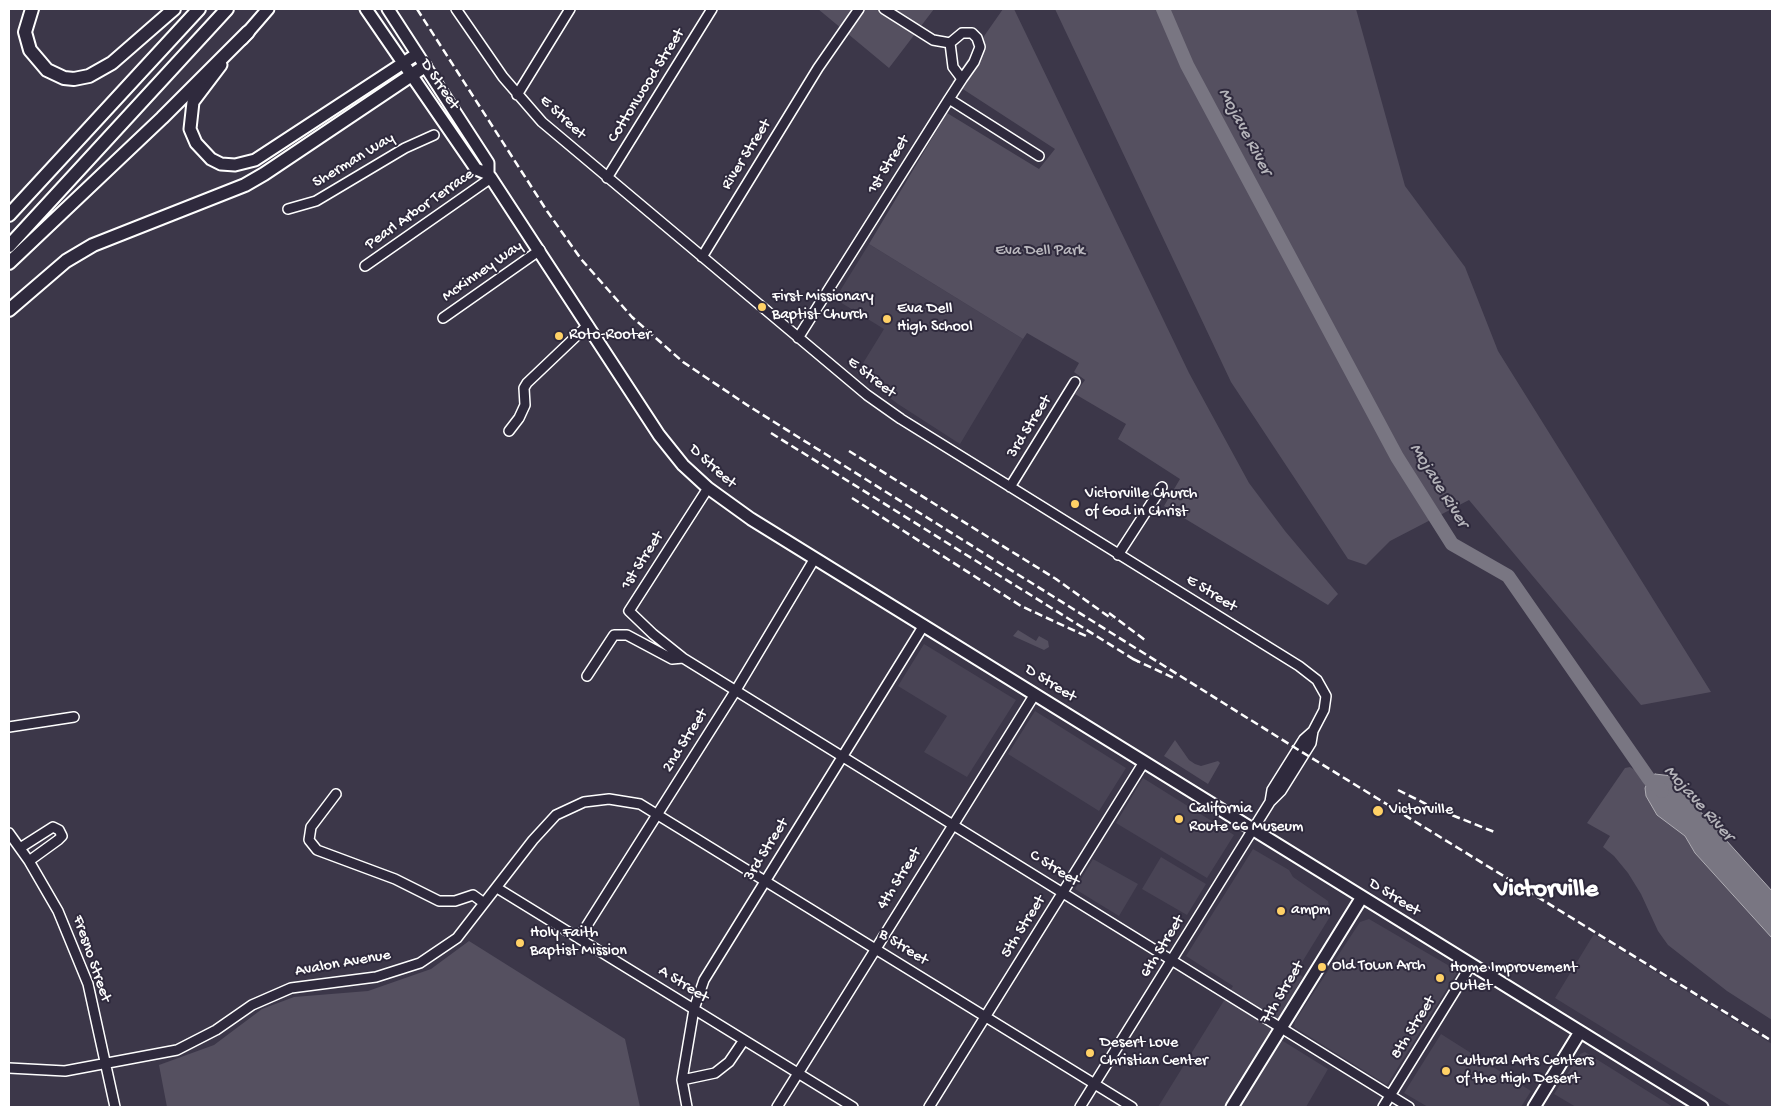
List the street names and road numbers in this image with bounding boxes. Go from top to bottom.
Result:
street label: Cottonwood Street [604,25,690,147]
street label: D Street [415,56,463,114]
street label: E Street [535,92,589,144]
street label: River Street [718,116,776,194]
street label: Sherman Way [310,129,398,193]
street label: 1st Street [864,132,914,198]
street label: Pearl Arbor Terrace [362,165,478,255]
street label: McKinney Way [439,237,527,307]
street label: E Street [843,353,899,403]
street label: 3rd Street [1003,392,1057,462]
street label: D Street [684,441,740,493]
street label: 1st Street [617,528,669,594]
street label: E Street [1182,571,1240,617]
street label: D Street [1021,661,1079,707]
street label: 2nd Street [659,706,713,776]
street label: 3rd Street [740,815,794,885]
street label: 4th Street [874,845,926,913]
street label: C Street [1026,846,1082,892]
street label: D Street [1365,875,1423,921]
street label: 5th Street [997,892,1051,962]
street label: 6th Street [1136,912,1190,982]
street label: Fresno Street [67,913,115,1005]
street label: B Street [875,925,931,971]
street label: Avalon Avenue [294,946,392,982]
street label: 7th Street [1257,958,1309,1028]
street label: A Street [654,962,712,1008]
street label: 8th Street [1387,993,1441,1063]

